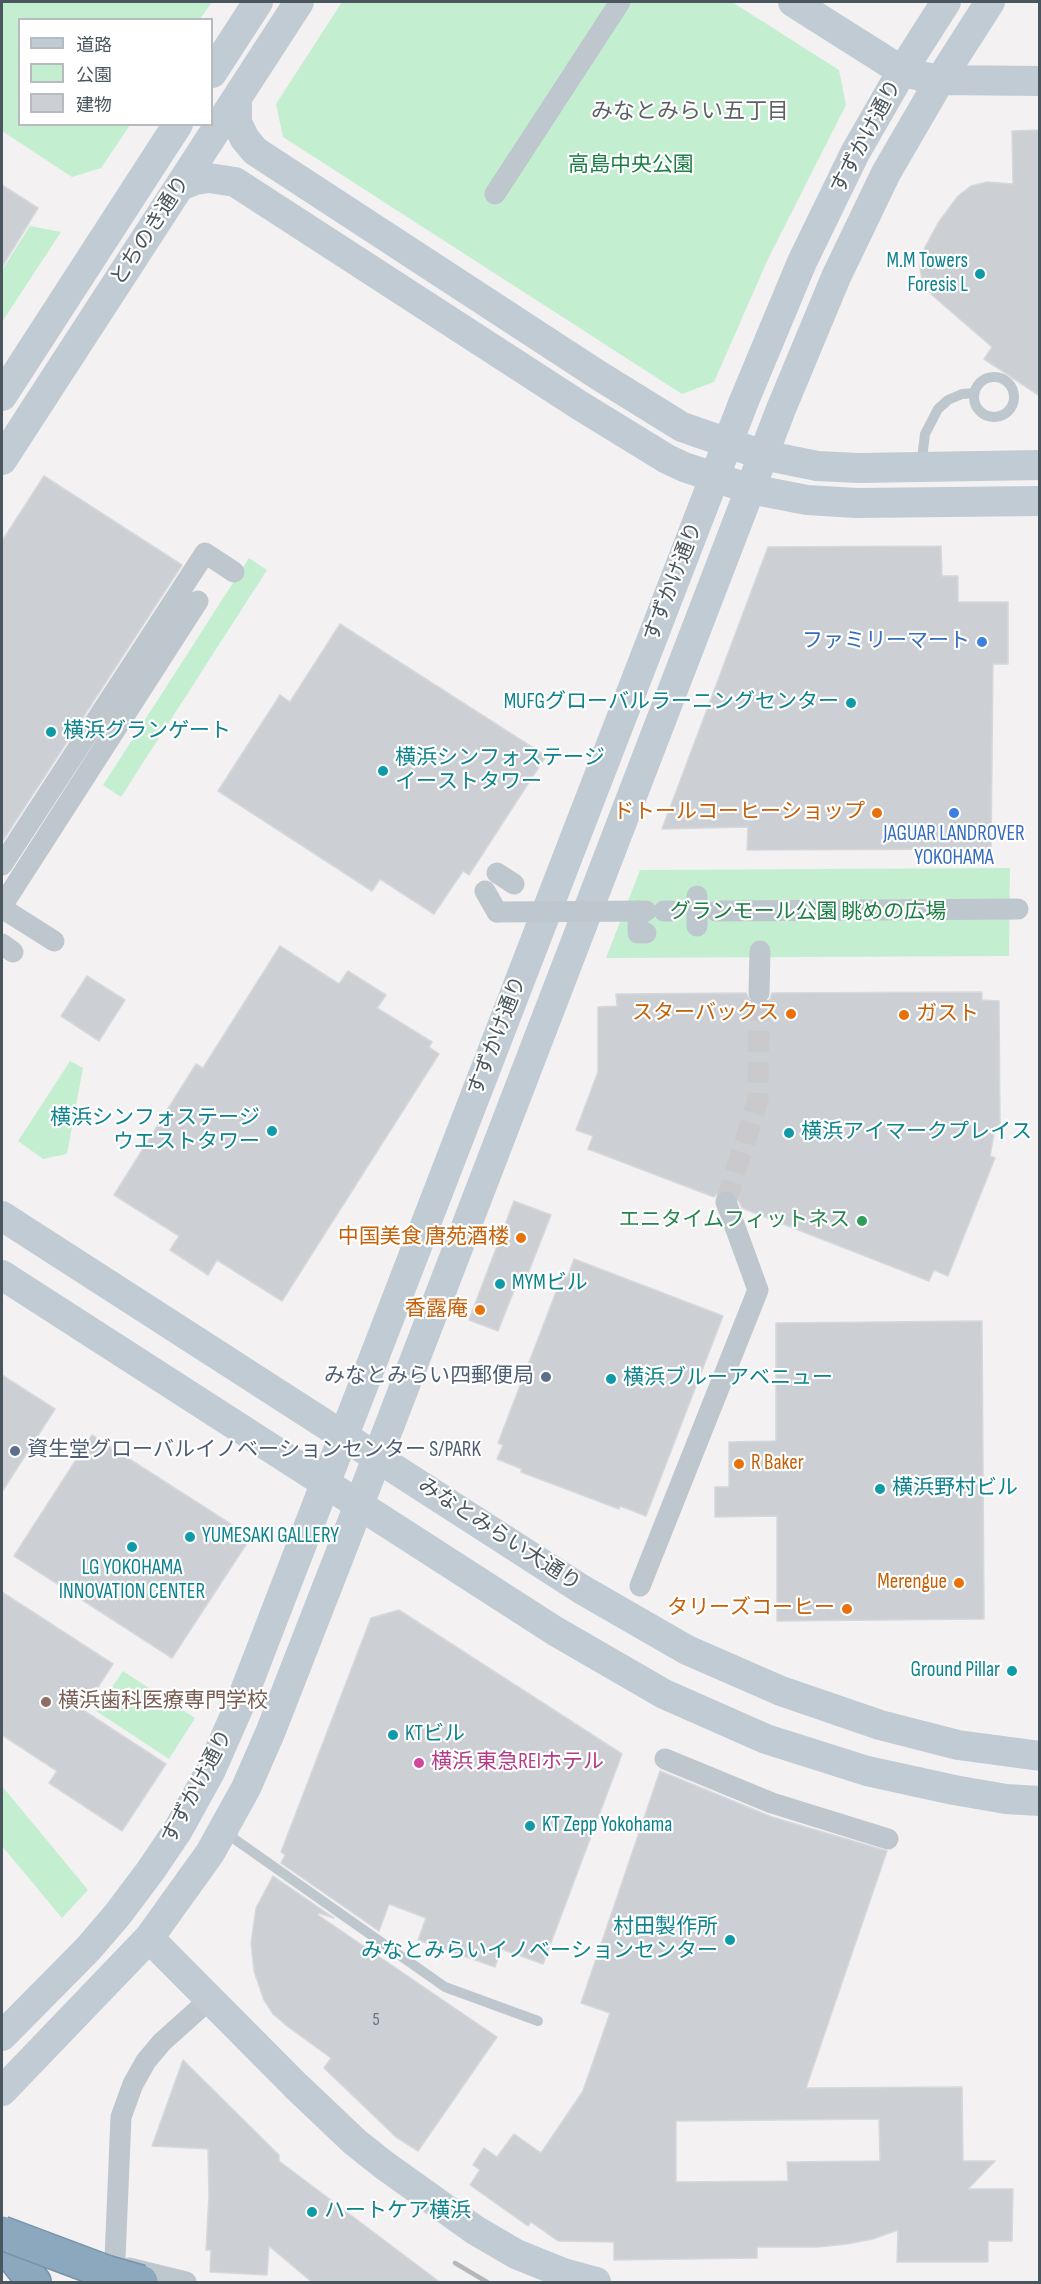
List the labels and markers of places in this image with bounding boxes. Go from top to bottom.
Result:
place label: M.M Towers Foresis L [887,249,968,299]
marker: M.M Towers Foresis L [973,267,987,281]
place label: ファミリーマート [802,629,970,655]
marker: ファミリーマート [975,635,989,649]
place label: MUFGグローバルラーニングセンター [504,690,839,716]
marker: MUFGグローバルラーニングセンター [844,696,858,710]
place label: 横浜グランゲート [63,719,231,745]
marker: 横浜グランゲート [44,725,58,739]
place label: 横浜シンフォステージ イーストタワー [395,746,605,796]
marker: 横浜シンフォステージ イーストタワー [376,764,390,778]
place label: ドトールコーヒーショップ [613,800,865,826]
marker: ドトールコーヒーショップ [870,806,884,820]
marker: JAGUAR LANDROVER YOKOHAMA [947,806,961,820]
place label: JAGUAR LANDROVER YOKOHAMA [883,822,1025,872]
place label: スターバックス [632,1001,779,1027]
place label: ガスト [916,1002,979,1028]
marker: スターバックス [784,1007,798,1021]
marker: ガスト [897,1008,911,1022]
place label: 横浜シンフォステージ ウエストタワー [50,1106,260,1156]
place label: 横浜アイマークプレイス [801,1120,1032,1146]
marker: 横浜シンフォステージ ウエストタワー [265,1124,279,1138]
marker: 横浜アイマークプレイス [782,1126,796,1140]
place label: エニタイムフィットネス [619,1208,850,1234]
marker: エニタイムフィットネス [855,1214,869,1228]
place label: 中国美食 唐苑酒楼 [338,1225,509,1251]
marker: 中国美食 唐苑酒楼 [514,1231,528,1245]
place label: MYMビル [512,1271,588,1297]
marker: MYMビル [493,1277,507,1291]
place label: 香露庵 [405,1297,468,1323]
marker: 香露庵 [473,1303,487,1317]
place label: みなとみらい四郵便局 [324,1364,534,1390]
place label: 横浜ブルーアベニュー [623,1366,833,1392]
marker: みなとみらい四郵便局 [539,1370,553,1384]
marker: 横浜ブルーアベニュー [604,1372,618,1386]
place label: 資生堂グローバルイノベーションセンター S/PARK [27,1438,481,1464]
marker: 資生堂グローバルイノベーションセンター S/PARK [8,1444,22,1458]
place label: R Baker [751,1451,804,1477]
marker: R Baker [732,1457,746,1471]
place label: 横浜野村ビル [892,1476,1018,1502]
marker: 横浜野村ビル [873,1482,887,1496]
place label: YUMESAKI GALLERY [202,1524,339,1550]
marker: YUMESAKI GALLERY [183,1530,197,1544]
marker: LG YOKOHAMA INNOVATION CENTER [125,1540,139,1554]
place label: LG YOKOHAMA INNOVATION CENTER [59,1556,205,1606]
place label: Merengue [877,1570,947,1596]
marker: Merengue [952,1576,966,1590]
place label: タリーズコーヒー [667,1596,835,1622]
marker: タリーズコーヒー [840,1602,854,1616]
place label: Ground Pillar [911,1658,1000,1684]
marker: Ground Pillar [1005,1664,1019,1678]
place label: 横浜歯科医療専門学校 [58,1689,268,1715]
marker: 横浜歯科医療専門学校 [39,1695,53,1709]
place label: KTビル [405,1722,465,1748]
marker: KTビル [386,1728,400,1742]
place label: 横浜 東急REIホテル [431,1750,604,1776]
marker: 横浜 東急REIホテル [412,1756,426,1770]
place label: KT Zepp Yokohama [542,1813,672,1839]
marker: KT Zepp Yokohama [523,1819,537,1833]
place label: 村田製作所 みなとみらいイノベーションセンター [361,1915,718,1965]
marker: 村田製作所 みなとみらいイノベーションセンター [723,1933,737,1947]
place label: ハートケア横浜 [324,2199,471,2225]
marker: ハートケア横浜 [305,2205,319,2219]

